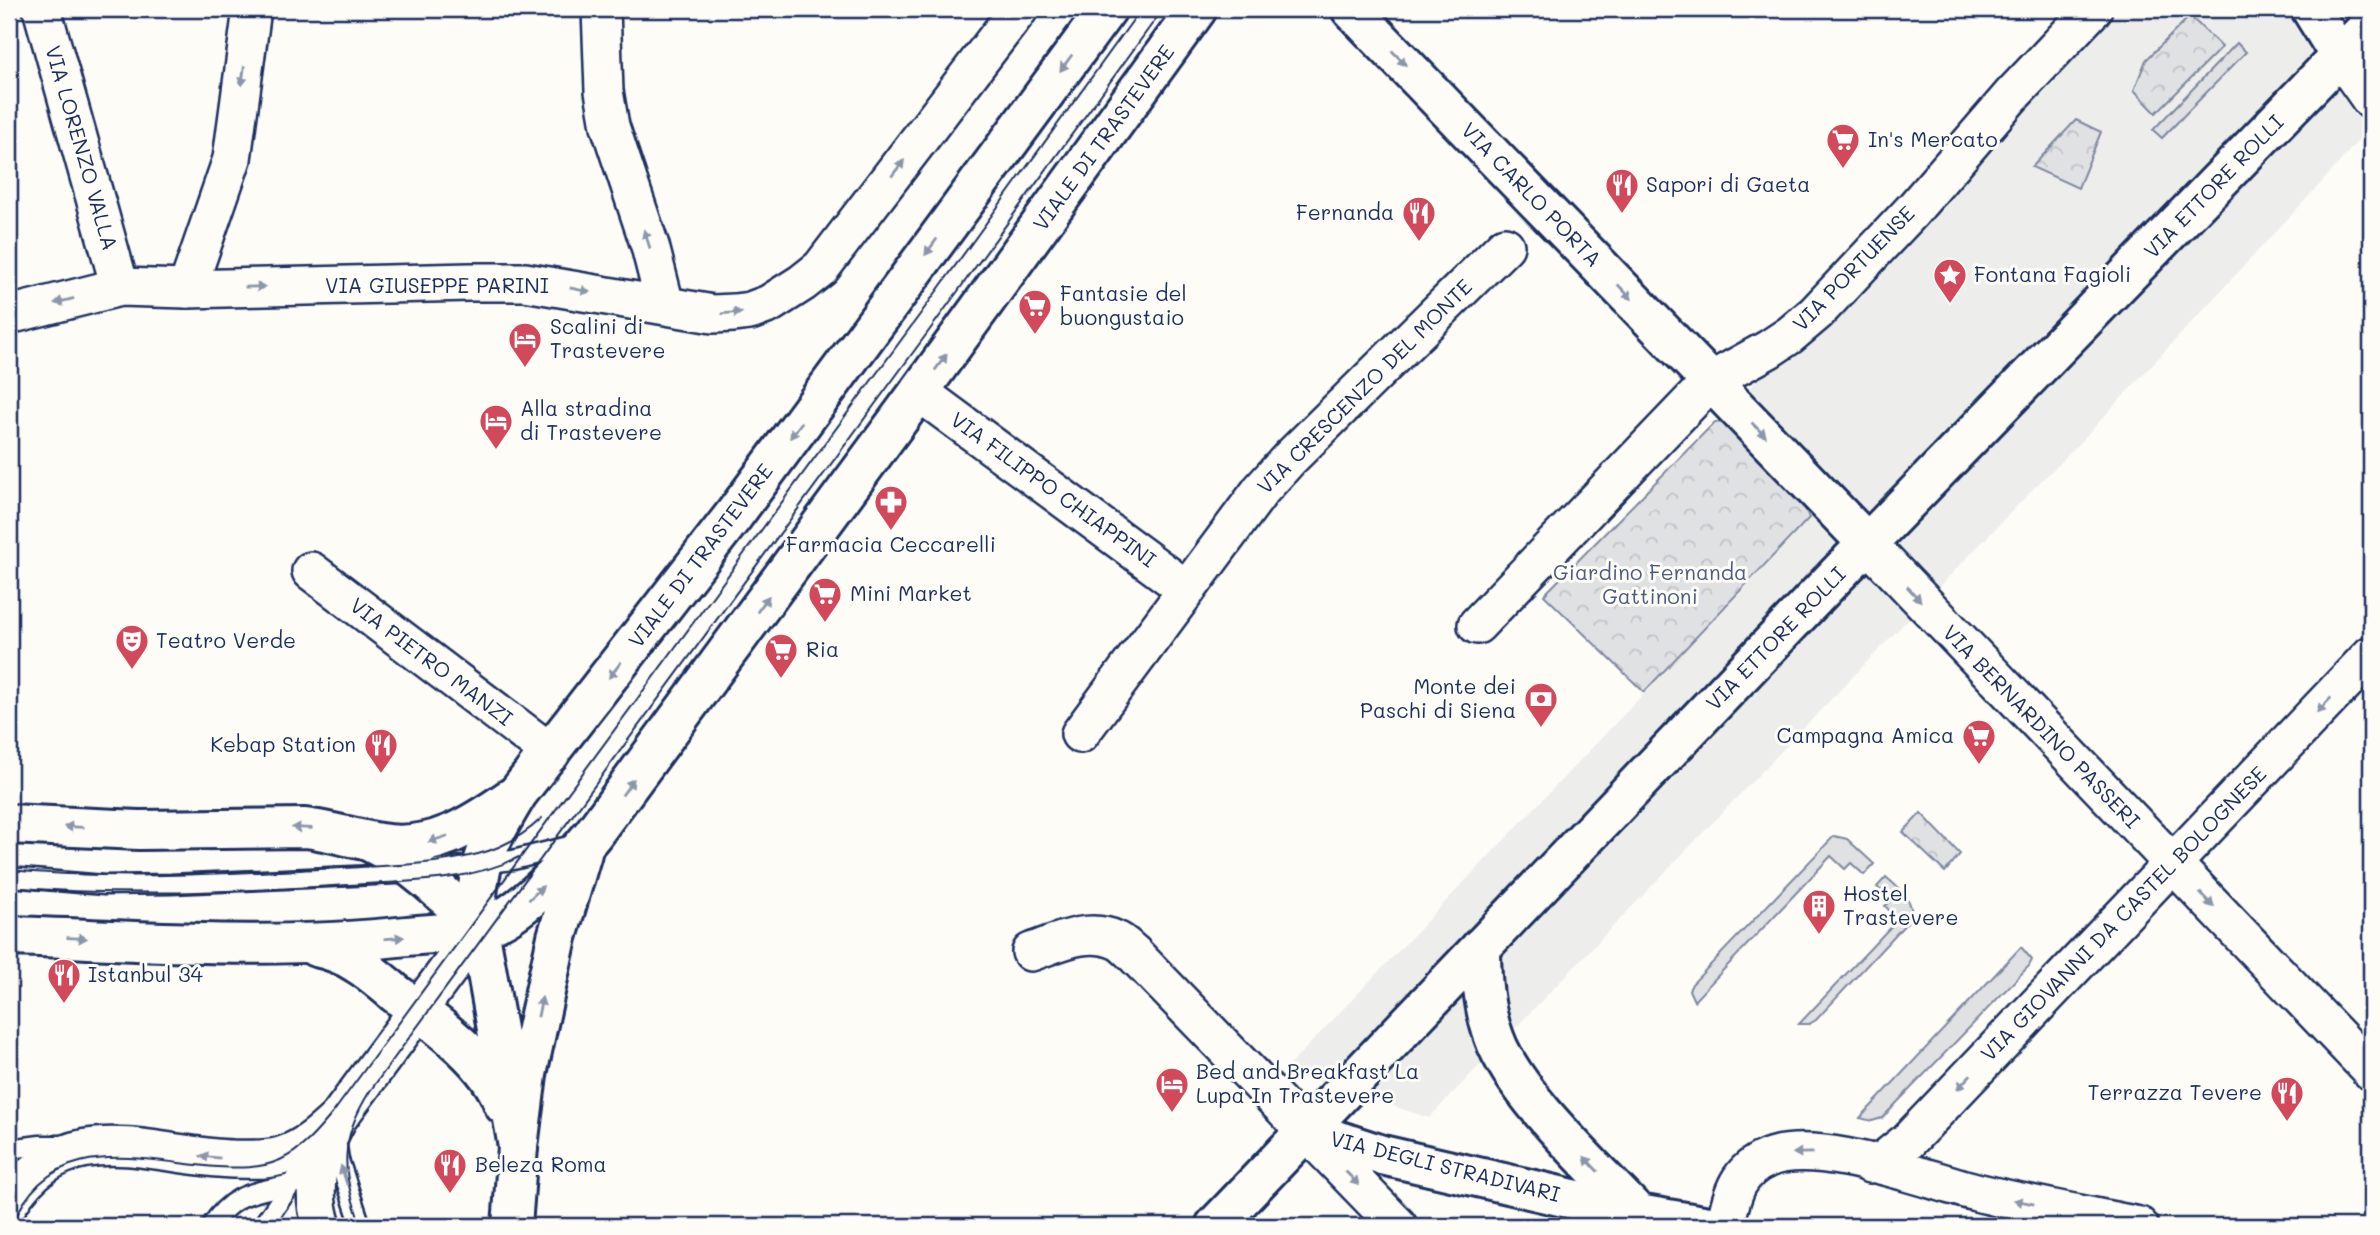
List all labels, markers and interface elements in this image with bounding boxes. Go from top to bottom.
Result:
street label: VIALE DI TRASTEVERE [1026,39,1179,236]
street label: VIA LORENZO VALLA [40,42,125,253]
one-way arrow [1390,49,1406,66]
one-way arrow [1058,54,1073,72]
one-way arrow [238,66,249,88]
street label: VIA ETTORE ROLLI [2137,108,2288,264]
street label: VIA CARLO PORTA [1456,116,1608,272]
supermarket icon: In's Mercato [1824,121,1862,170]
place label: In's Mercato [1868,125,1998,152]
one-way arrow [890,160,905,178]
restaurant icon: Sapori di Gaeta [1603,166,1641,215]
place label: Sapori di Gaeta [1646,170,1810,197]
restaurant icon: Fernanda [1400,194,1438,243]
place label: Fernanda [1296,198,1394,225]
street label: VIA PORTUENSE [1786,200,1920,336]
one-way arrow [642,228,652,249]
one-way arrow [923,237,938,255]
place icon: Fontana Fagioli [1931,256,1969,305]
place label: Fontana Fagioli [1974,260,2131,287]
street label: VIA GIUSEPPE PARINI [325,271,549,298]
street label: VIA CRESCENZO DEL MONTE [1251,273,1477,499]
place label: Fantasie del buongustaio [1060,279,1187,330]
one-way arrow [245,281,267,293]
one-way arrow [1616,283,1632,300]
one-way arrow [569,285,591,296]
supermarket icon: Fantasie del buongustaio [1016,287,1054,336]
one-way arrow [53,296,75,307]
one-way arrow [721,307,743,318]
place label: Scalini di Trastevere [550,312,665,363]
hotel icon: Scalini di Trastevere [506,320,544,369]
one-way arrow [934,353,948,371]
place label: Alla stradina di Trastevere [520,394,662,445]
hotel icon: Alla stradina di Trastevere [477,402,515,451]
street label: VIA FILIPPO CHIAPPINI [946,405,1162,572]
one-way arrow [789,421,803,439]
one-way arrow [1751,422,1767,438]
street label: VIALE DI TRASTEVERE [622,458,778,653]
pharmacy icon: Farmacia Ceccarelli [872,483,910,532]
place label: Farmacia Ceccarelli [786,530,996,557]
park label: Giardino Fernanda Gattinoni [1553,558,1747,609]
street label: VIA ETTORE ROLLI [1699,560,1850,716]
supermarket icon: Mini Market [806,575,844,624]
place label: Mini Market [850,579,972,606]
one-way arrow [1906,585,1922,603]
street label: VIA PIETRO MANZI [345,591,519,731]
one-way arrow [755,595,769,613]
street label: VIA BERNARDINO PASSERI [1938,619,2146,833]
theatre icon: Teatro Verde [113,622,151,671]
place label: Teatro Verde [156,626,296,653]
supermarket icon: Ria [762,631,800,680]
place label: Ria [806,635,839,662]
one-way arrow [607,661,622,679]
place label: Monte dei Paschi di Siena [1360,672,1516,723]
bank icon: Monte dei Paschi di Siena [1522,680,1560,729]
one-way arrow [2317,696,2333,713]
supermarket icon: Campagna Amica [1960,717,1998,766]
place label: Campagna Amica [1776,721,1954,748]
restaurant icon: Kebap Station [362,726,400,775]
place label: Kebap Station [210,730,356,757]
street label: VIA GIOVANNI DA CASTEL BOLOGNESE [1974,760,2272,1066]
one-way arrow [620,778,634,796]
one-way arrow [63,822,85,833]
one-way arrow [291,823,313,834]
one-way arrow [428,834,449,845]
place label: Hostel Trastevere [1843,879,1958,930]
one-way arrow [527,885,544,901]
building icon: Hostel Trastevere [1800,887,1838,936]
one-way arrow [2199,891,2215,908]
one-way arrow [66,932,88,944]
one-way arrow [383,932,405,943]
restaurant icon: Istanbul 34 [45,956,83,1005]
place label: Istanbul 34 [88,960,204,987]
one-way arrow [535,996,546,1018]
place label: Bed and Breakfast La Lupa In Trastevere [1196,1057,1419,1108]
hotel icon: Bed and Breakfast La Lupa In Trastevere [1153,1065,1191,1114]
one-way arrow [1957,1073,1973,1090]
restaurant icon: Terrazza Tevere [2268,1074,2306,1123]
place label: Terrazza Tevere [2088,1078,2262,1105]
street label: VIA DEGLI STRADIVARI [1328,1124,1563,1207]
restaurant icon: Beleza Roma [431,1146,469,1195]
one-way arrow [1792,1147,1814,1159]
place label: Beleza Roma [475,1150,607,1177]
one-way arrow [199,1151,221,1162]
one-way arrow [1584,1156,1600,1173]
one-way arrow [338,1164,349,1185]
one-way arrow [1344,1169,1360,1186]
one-way arrow [2013,1197,2035,1208]

